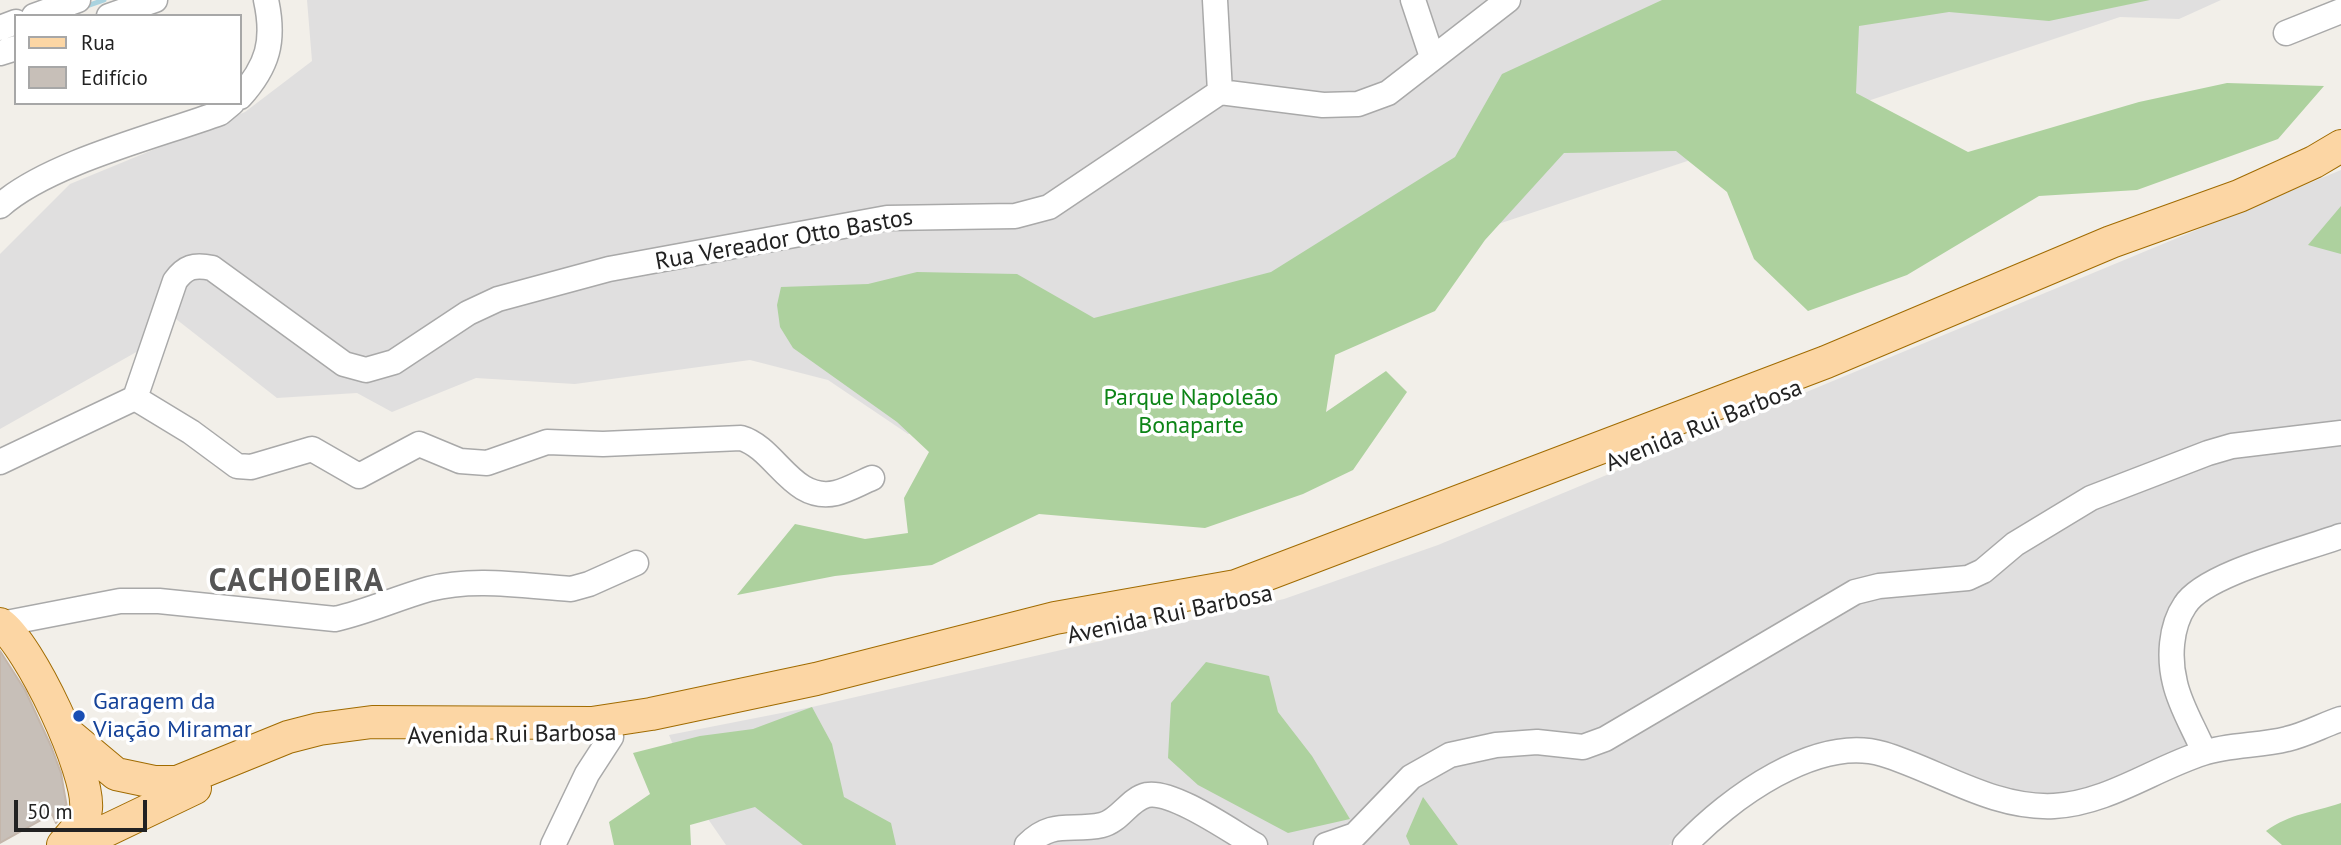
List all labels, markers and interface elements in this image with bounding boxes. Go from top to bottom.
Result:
legend [14,14,242,105]
text: Rua [81,29,115,56]
text: Edifício [81,64,148,91]
street label: Rua Vereador Otto Bastos [653,203,915,277]
street label: Avenida Rui Barbosa [1602,373,1806,479]
park label: Parque Napoleão Bonaparte [1104,384,1278,440]
district label: CACHOEIRA [210,563,384,601]
street label: Avenida Rui Barbosa [1065,579,1275,651]
place label: Garagem da Viação Miramar [93,688,252,744]
marker: Garagem da Viação Miramar [71,708,87,724]
street label: Avenida Rui Barbosa [407,719,617,751]
scale bar [18,786,150,830]
text: 50 m [27,798,73,825]

